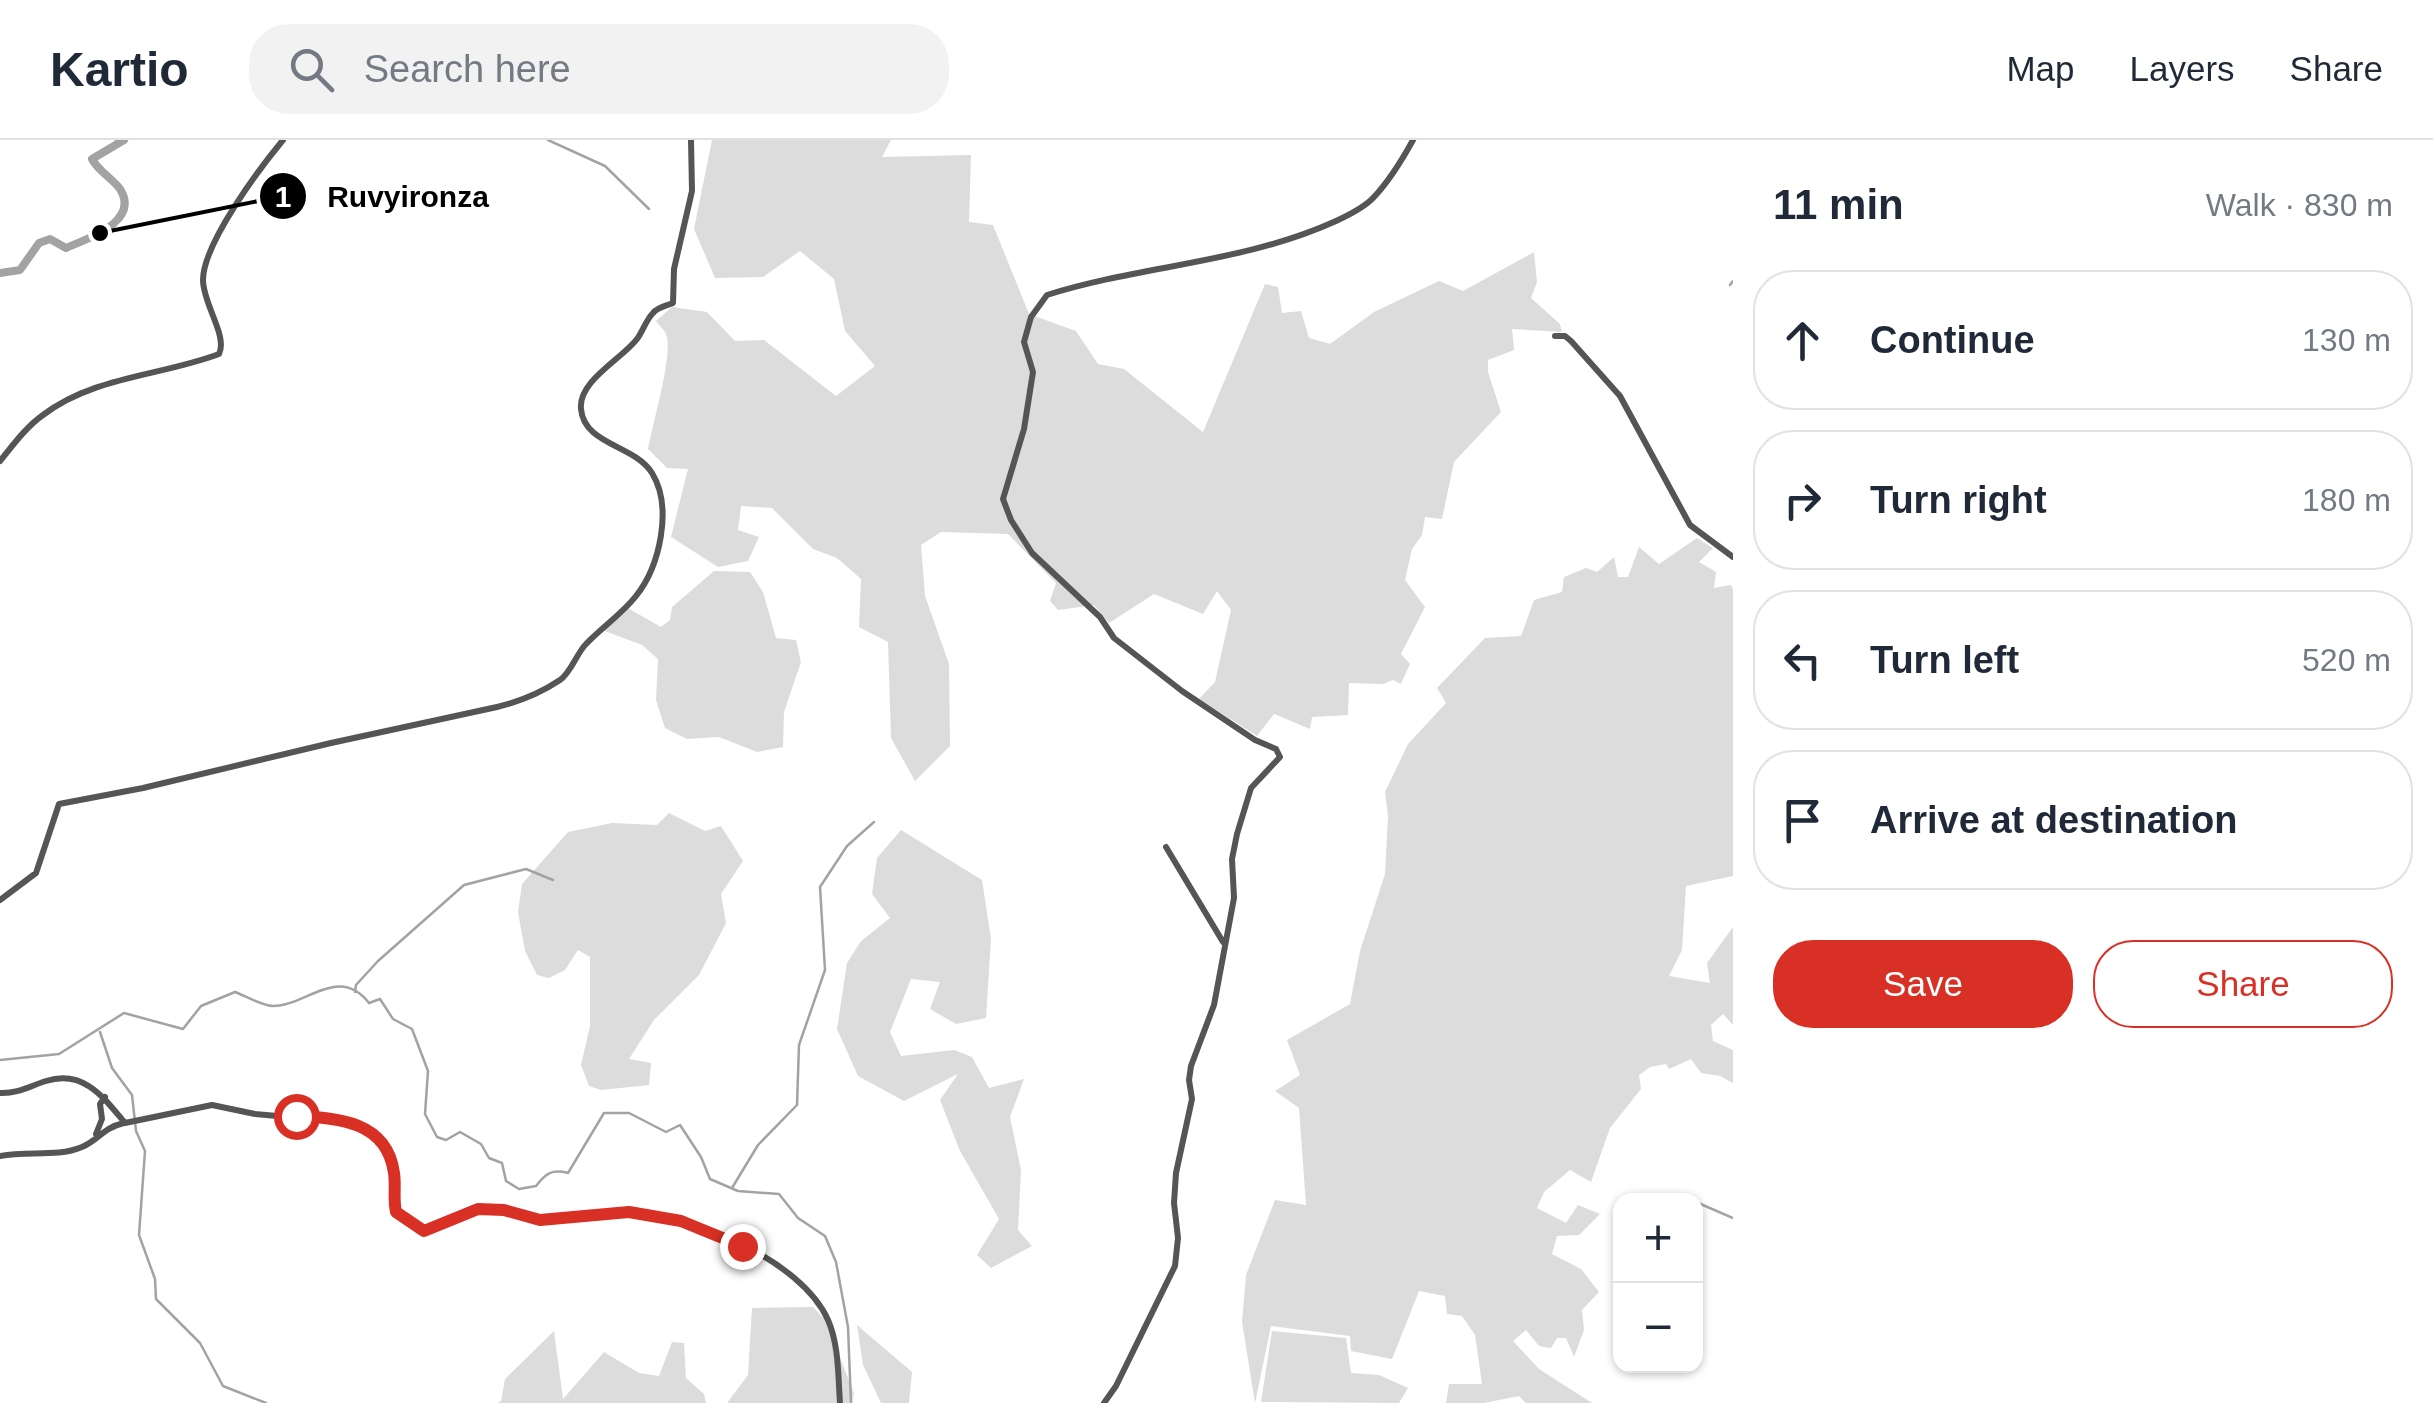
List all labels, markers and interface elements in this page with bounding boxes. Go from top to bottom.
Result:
search box [249,24,949,114]
icon: search [284,42,339,97]
text: Kartio [50,43,189,96]
text: Search here [364,48,571,90]
text: Map [2006,49,2075,88]
text: Layers [2130,49,2235,88]
text: Share [2290,49,2383,88]
callout: Ruvyironza [258,166,509,226]
text: 1 [275,180,291,213]
text: Ruvyironza [327,180,489,213]
text: 11 min [1773,181,1904,228]
text: Walk · 830 m [2206,187,2393,223]
icon: ahead [1775,313,1830,368]
text: Continue [1870,319,2035,361]
text: 130 m [2302,322,2391,358]
icon: right [1775,473,1830,528]
text: Turn right [1870,479,2047,521]
text: 180 m [2302,482,2391,518]
icon: left [1775,633,1830,688]
text: Turn left [1870,639,2019,681]
text: 520 m [2302,642,2391,678]
icon: arrive [1775,793,1830,848]
text: Arrive at destination [1870,799,2237,841]
button: Save [1773,940,2073,1028]
button: Share [2093,940,2393,1028]
route start [274,1094,320,1140]
map controls [1613,1193,1703,1373]
button: + [1613,1193,1703,1283]
route end [720,1224,766,1270]
button: − [1613,1283,1703,1373]

